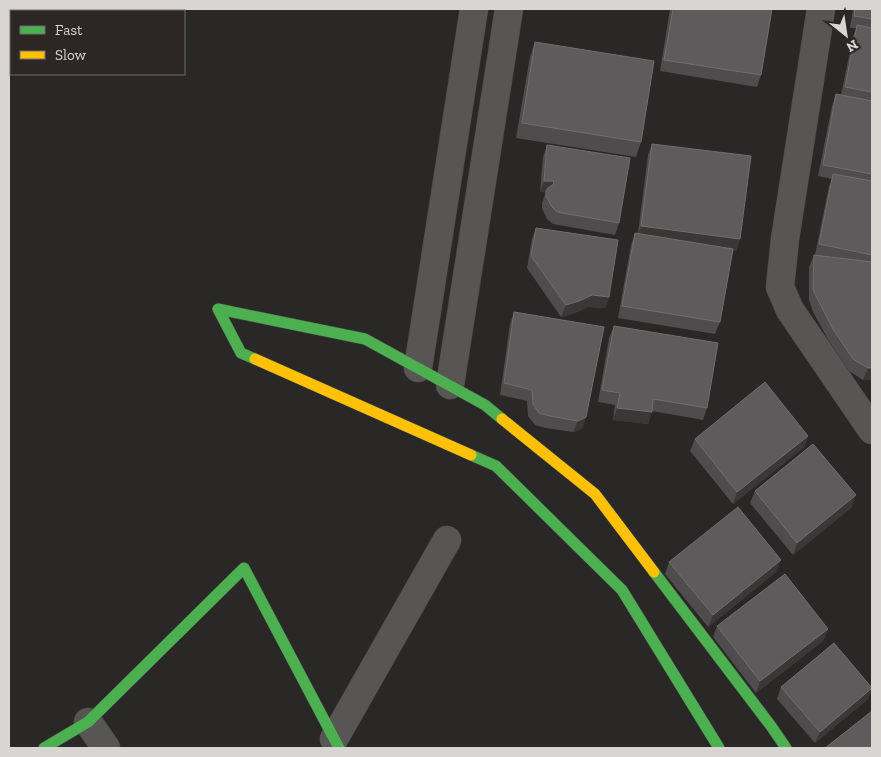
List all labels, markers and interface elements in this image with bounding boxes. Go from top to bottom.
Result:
legend [10,10,185,75]
north arrow [821,10,871,60]
text: Fast [55,21,83,39]
text: N [843,36,861,56]
text: Slow [55,46,87,64]

